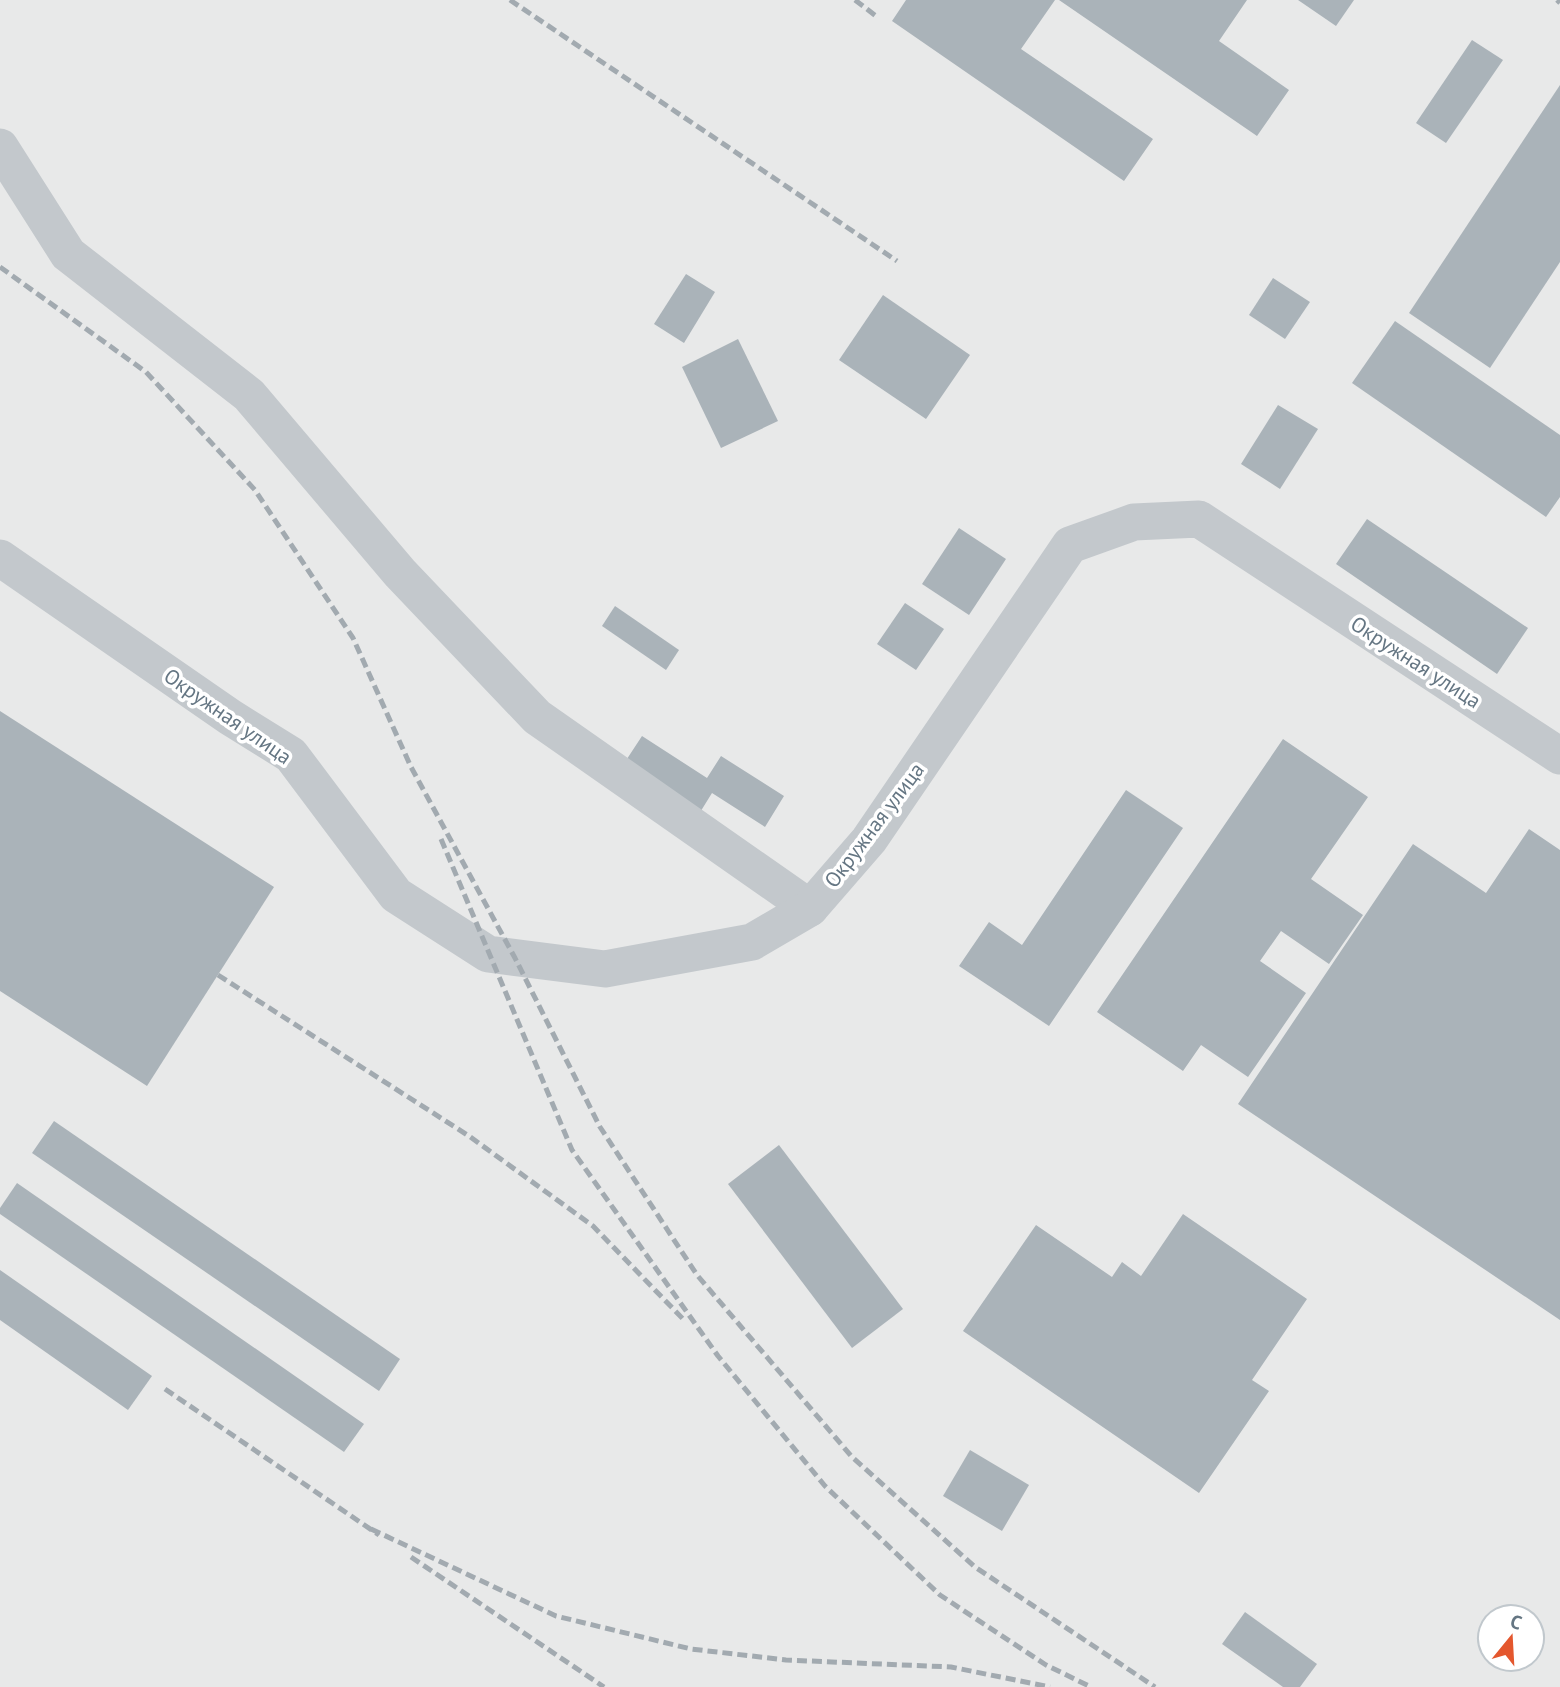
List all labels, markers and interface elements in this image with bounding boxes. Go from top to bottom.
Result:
street label: Окружная улица [1346,610,1486,714]
street label: Окружная улица [159,662,297,770]
street label: Окружная улица [818,757,930,893]
north arrow [1476,1603,1546,1673]
text: С [1507,1609,1525,1635]

